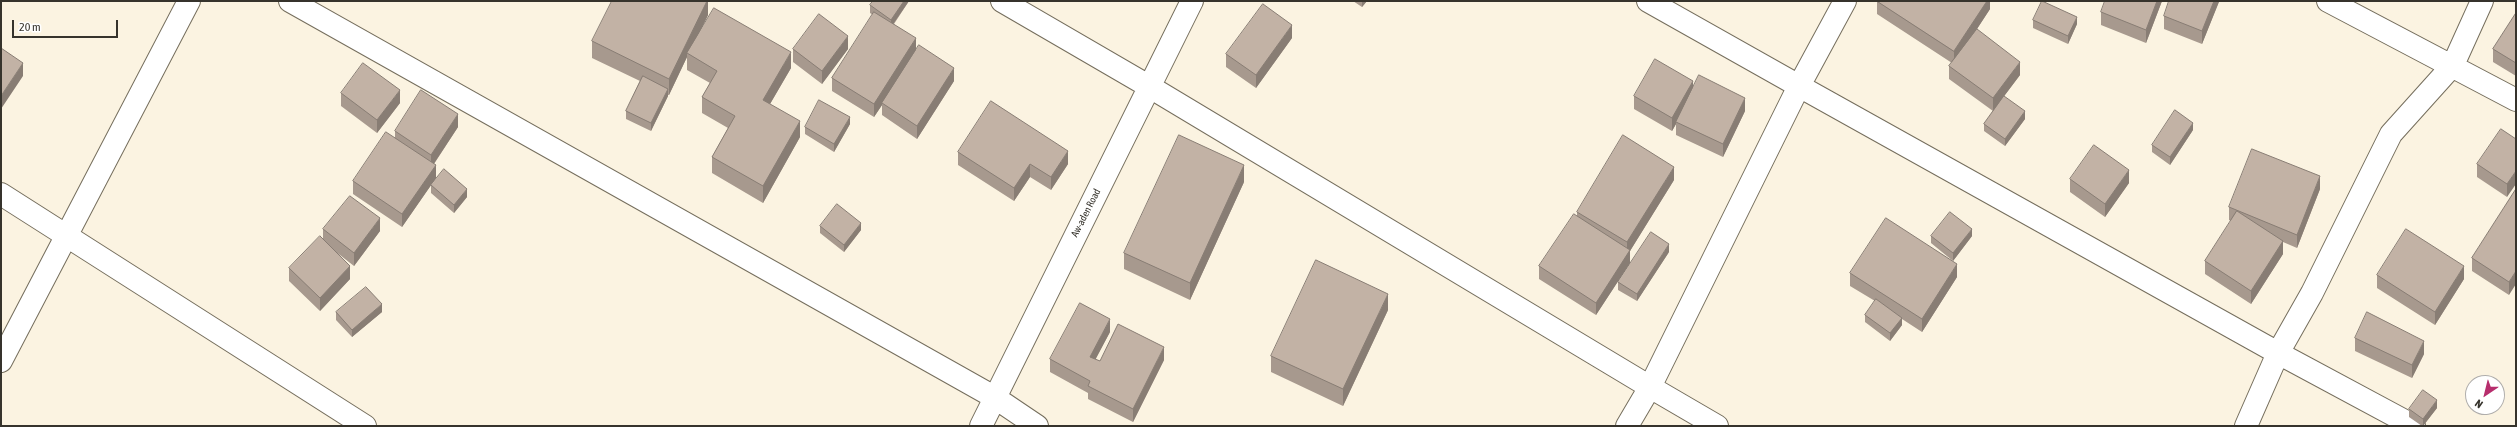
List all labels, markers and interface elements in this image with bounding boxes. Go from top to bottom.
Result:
scale bar [14,12,120,38]
text: 20 m [19,20,41,34]
street label: Aw-aden Road [1069,187,1103,239]
north arrow [2465,375,2505,415]
text: N [2473,397,2485,411]

